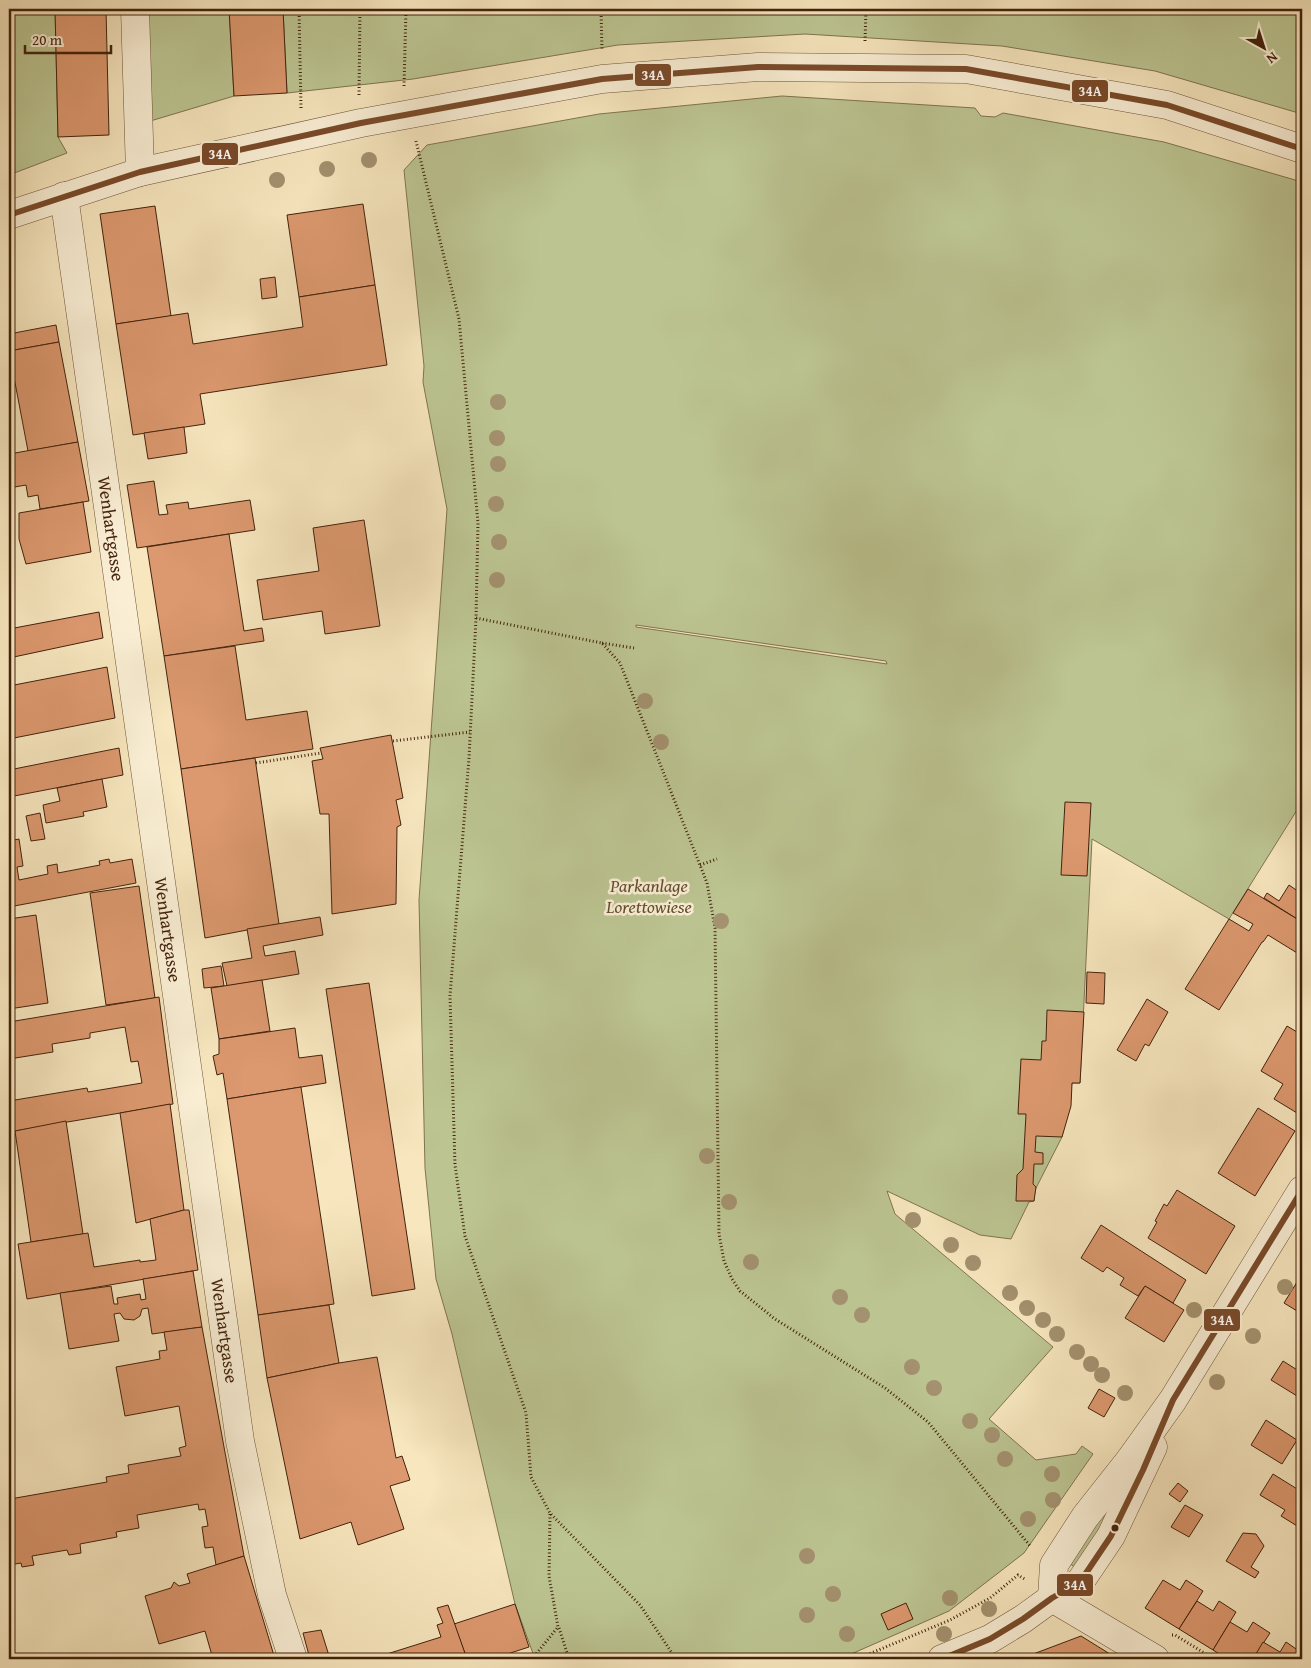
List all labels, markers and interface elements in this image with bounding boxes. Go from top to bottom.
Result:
scale bar [25,22,111,54]
north arrow [1238,22,1288,72]
text: 20 m [32,29,63,50]
text: N [1262,47,1282,69]
line badge: 34A [634,63,672,87]
text: 34A [641,65,665,85]
line badge: 34A [1071,79,1109,103]
text: 34A [1078,81,1102,101]
line badge: 34A [201,142,239,166]
text: 34A [208,144,232,164]
street label: Wenhartgasse [91,474,132,583]
park label: Parkanlage Lorettowiese [605,872,692,920]
street label: Wenhartgasse [147,875,189,984]
street label: Wenhartgasse [204,1276,246,1385]
line badge: 34A [1203,1308,1241,1332]
text: 34A [1210,1310,1234,1330]
unlabelled marker [1110,1523,1120,1533]
line badge: 34A [1056,1573,1094,1597]
text: 34A [1063,1575,1087,1595]

